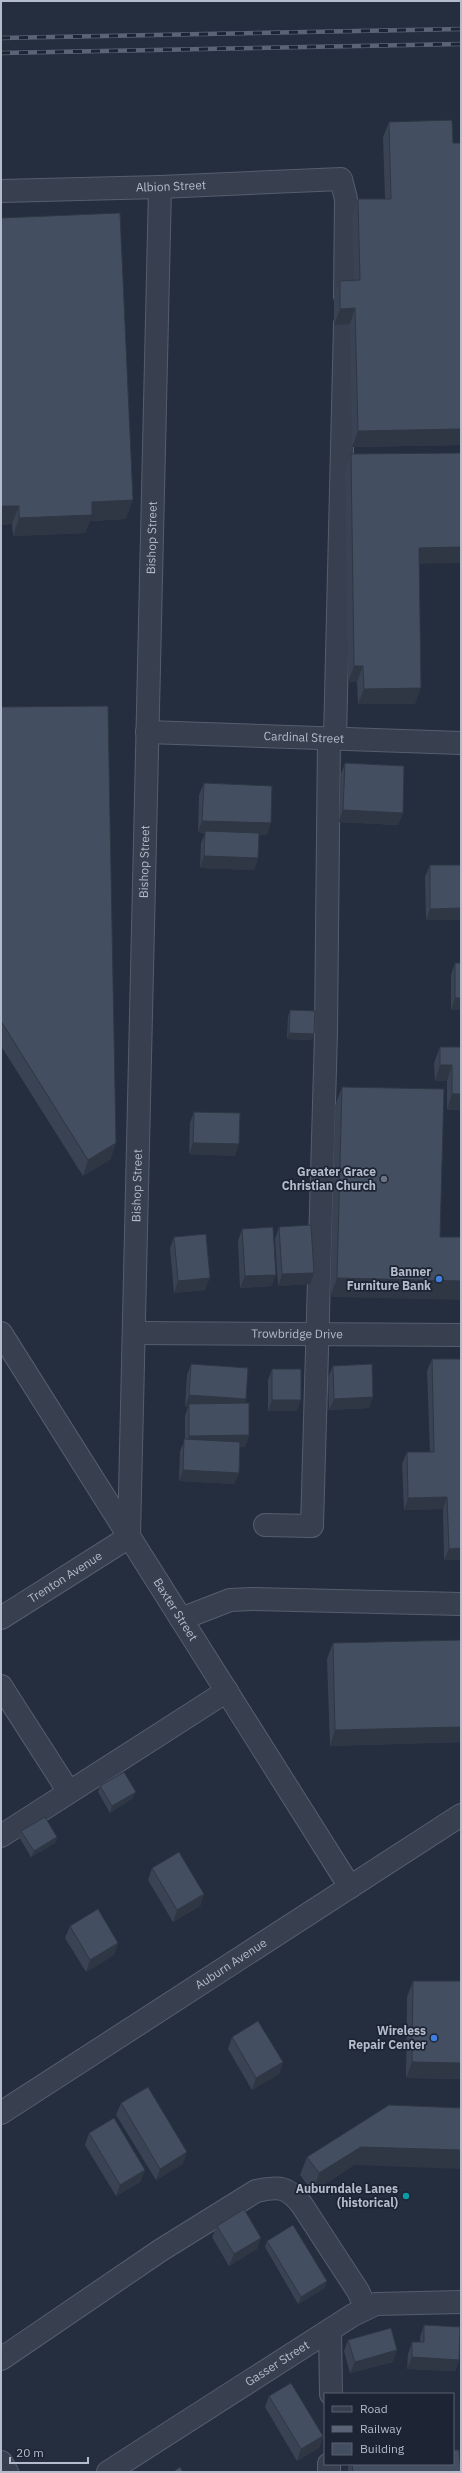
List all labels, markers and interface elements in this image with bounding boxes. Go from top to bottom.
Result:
street label: Albion Street [136,177,206,195]
street label: Bishop Street [143,501,160,574]
street label: Cardinal Street [263,728,344,746]
street label: Bishop Street [136,825,152,898]
street label: Bishop Street [128,1149,145,1222]
place label: Greater Grace Christian Church [282,1164,376,1193]
marker: Greater Grace Christian Church [379,1174,389,1184]
place label: Banner Furniture Bank [347,1264,431,1293]
marker: Banner Furniture Bank [434,1274,444,1284]
street label: Trowbridge Drive [251,1326,343,1341]
street label: Trenton Avenue [25,1548,105,1606]
street label: Baxter Street [150,1575,201,1644]
street label: Auburn Avenue [192,1935,270,1992]
place label: Wireless Repair Center [348,2023,426,2052]
marker: Wireless Repair Center [429,2033,439,2043]
place label: Auburndale Lanes (historical) [296,2181,398,2210]
marker: Auburndale Lanes (historical) [401,2191,411,2201]
street label: Gasser Street [242,2337,312,2389]
legend [324,2393,454,2465]
text: Road [360,2401,388,2416]
text: Railway [360,2421,402,2436]
scale bar [10,2439,88,2465]
text: Building [360,2441,405,2456]
text: 20 m [16,2445,44,2460]

